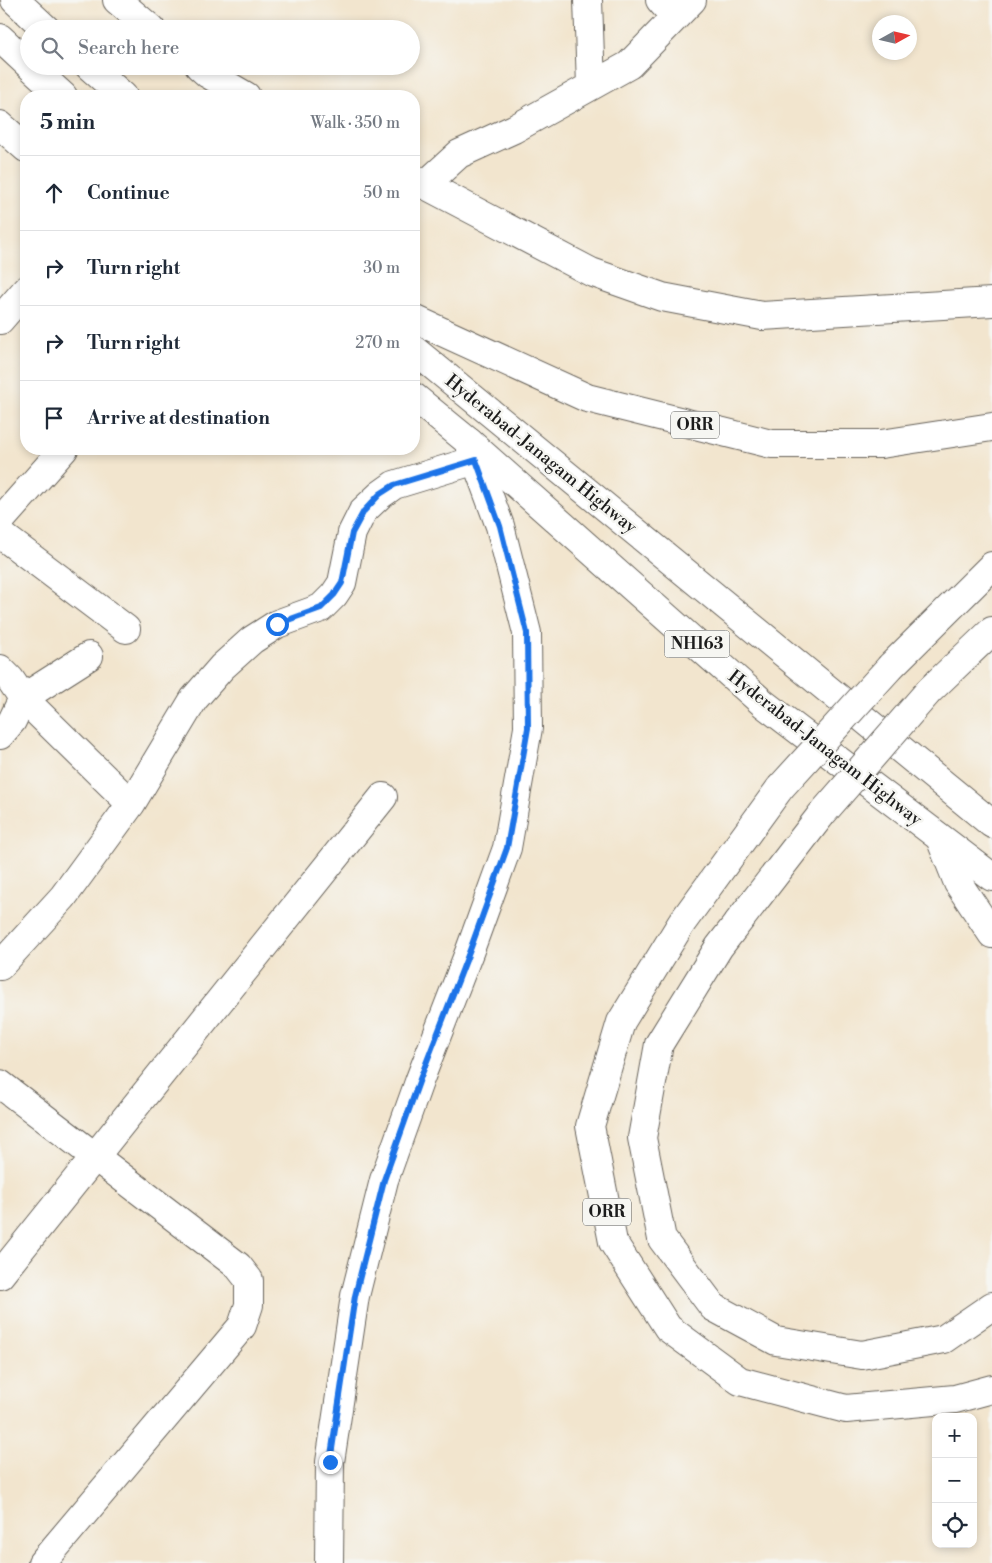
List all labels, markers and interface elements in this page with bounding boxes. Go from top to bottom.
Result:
north arrow [872,15,917,60]
search box [20,20,420,75]
icon: search [38,34,66,62]
text: Search here [78,36,179,60]
text: 5 min [40,110,95,136]
text: Walk · 350 m [311,113,400,133]
icon: ahead [40,179,68,207]
text: Continue [87,181,170,205]
text: 50 m [363,183,400,203]
icon: right [40,254,68,282]
text: Turn right [87,256,180,280]
text: 30 m [363,258,400,278]
icon: right [40,329,68,357]
text: Turn right [87,331,180,355]
text: 270 m [355,333,400,353]
street label: Hyderabad-Janagam Highway [440,370,642,539]
icon: arrive [40,404,68,432]
text: Arrive at destination [87,406,270,430]
road number: ORR [671,412,719,438]
route start [266,613,289,636]
road number: NH163 [664,630,730,658]
street label: Hyderabad-Janagam Highway [723,665,927,831]
road number: ORR [583,1198,631,1226]
map controls [932,1413,977,1548]
button: + [932,1413,977,1458]
route end [319,1451,342,1474]
button: − [932,1458,977,1503]
button: locate [932,1503,977,1548]

